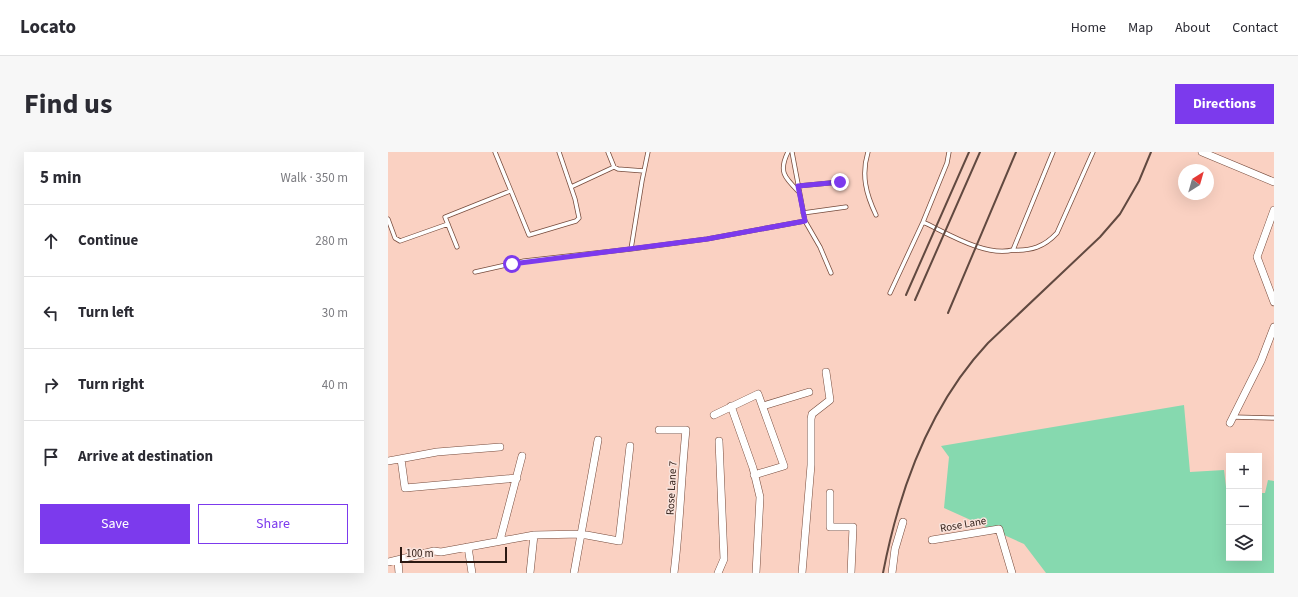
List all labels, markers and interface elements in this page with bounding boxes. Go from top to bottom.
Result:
text: Locato [20,14,76,41]
text: Home [1071,18,1106,38]
text: Map [1128,18,1153,38]
text: About [1175,18,1210,38]
text: Contact [1232,18,1278,38]
text: Find us [24,84,112,124]
button: Directions [1175,84,1274,124]
north arrow [1178,164,1214,200]
text: 5 min [40,166,81,190]
text: Walk · 350 m [280,169,348,187]
route end [831,173,849,191]
icon: ahead [40,230,62,252]
text: Continue [78,230,138,251]
text: 280 m [315,232,348,250]
route start [503,255,521,273]
icon: left [40,302,62,324]
text: Turn left [78,302,134,323]
text: 30 m [322,304,348,322]
icon: right [40,374,62,396]
text: Turn right [78,374,144,395]
text: 40 m [322,376,348,394]
icon: arrive [40,446,62,468]
text: Arrive at destination [78,446,213,467]
map controls [1226,453,1262,561]
button: + [1226,453,1262,489]
street label: Rose Lane 7 [663,460,680,516]
button: − [1226,489,1262,525]
button: Save [40,504,190,544]
button: Share [198,504,348,544]
street label: Rose Lane [939,513,988,536]
button: layers [1226,525,1262,561]
scale bar [400,545,507,564]
text: 100 m [406,546,434,561]

